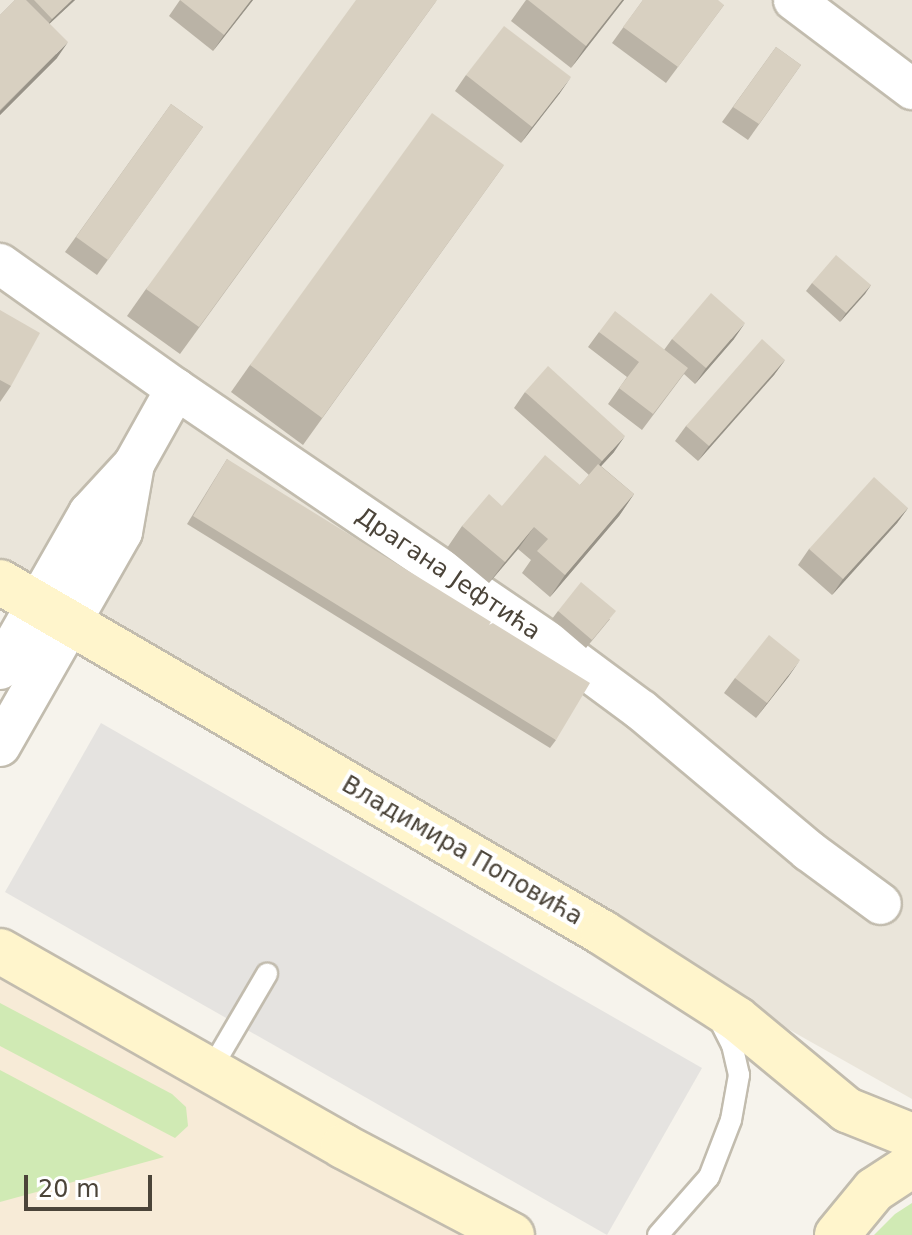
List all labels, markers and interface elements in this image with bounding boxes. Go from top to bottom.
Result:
street label: Драгана Јефтића [350,502,546,646]
street label: Владимира Поповића [337,770,587,932]
scale bar [28,1159,156,1209]
text: 20 m [38,1175,100,1203]

